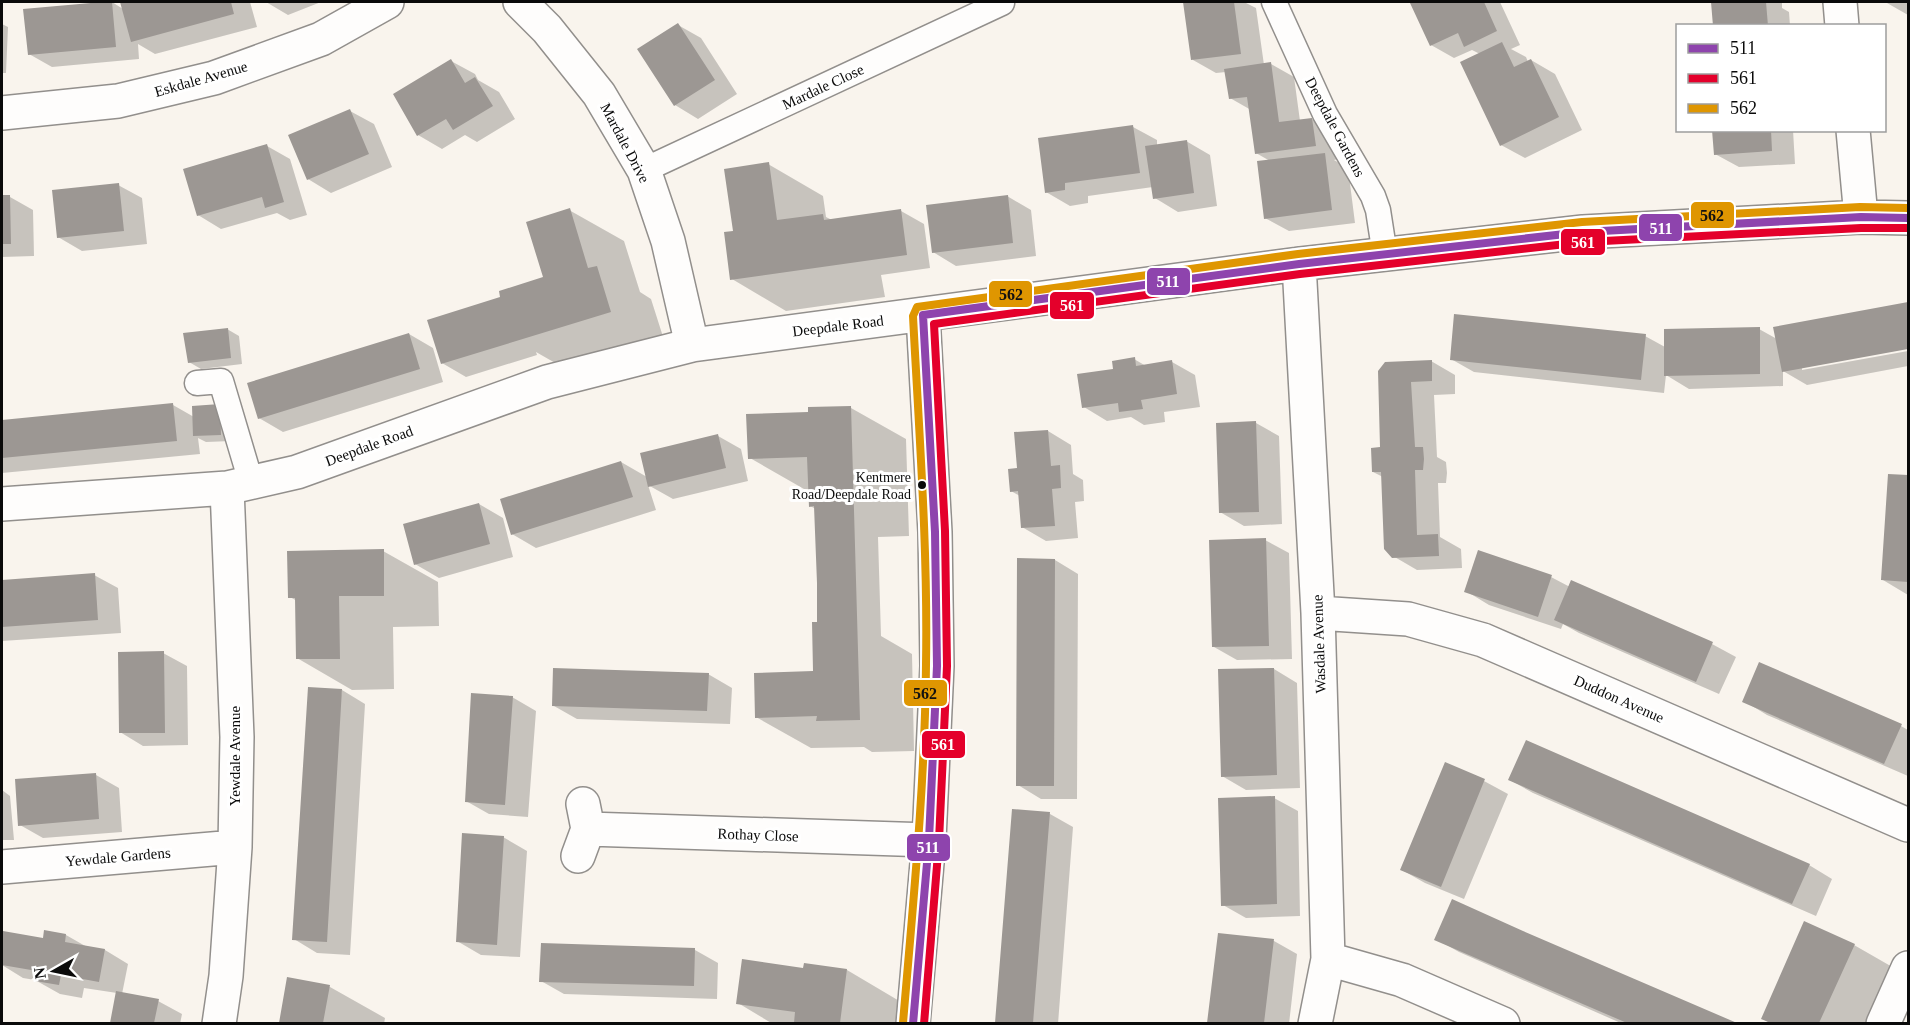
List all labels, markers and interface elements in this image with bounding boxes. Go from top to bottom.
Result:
legend [1676,24,1886,132]
text: 511 [1730,38,1756,58]
street label: Eskdale Avenue [153,58,250,100]
street label: Mardale Close [780,61,867,113]
text: 561 [1730,68,1757,88]
street label: Deepdale Gardens [1302,75,1368,180]
text: 562 [1730,98,1757,118]
street label: Mardale Drive [597,100,653,186]
line badge: 562 [1690,201,1735,229]
text: 562 [1700,207,1724,224]
line badge: 511 [1638,213,1683,242]
text: 511 [1649,220,1673,237]
line badge: 561 [1560,228,1606,256]
text: 561 [1571,234,1595,251]
line badge: 511 [1146,267,1191,296]
text: 511 [1156,273,1180,290]
line badge: 562 [988,280,1033,308]
text: 562 [999,286,1023,303]
line badge: 561 [1049,291,1095,320]
text: 561 [1060,297,1084,314]
street label: Deepdale Road [791,312,885,340]
street label: Deepdale Road [323,423,415,469]
place label: Kentmere Road/Deepdale Road [792,470,911,502]
marker: Kentmere Road/Deepdale Road [916,479,928,491]
street label: Wasdale Avenue [1309,594,1329,694]
street label: Duddon Avenue [1572,672,1667,726]
line badge: 562 [903,679,948,707]
text: 562 [913,685,937,702]
street label: Yewdale Avenue [227,706,243,806]
line badge: 561 [921,730,966,759]
text: 561 [931,736,955,753]
street label: Rothay Close [717,826,799,844]
line badge: 511 [906,833,951,862]
text: 511 [916,839,940,856]
street label: Yewdale Gardens [65,844,171,870]
north arrow [24,941,84,1001]
text: N [30,966,49,980]

